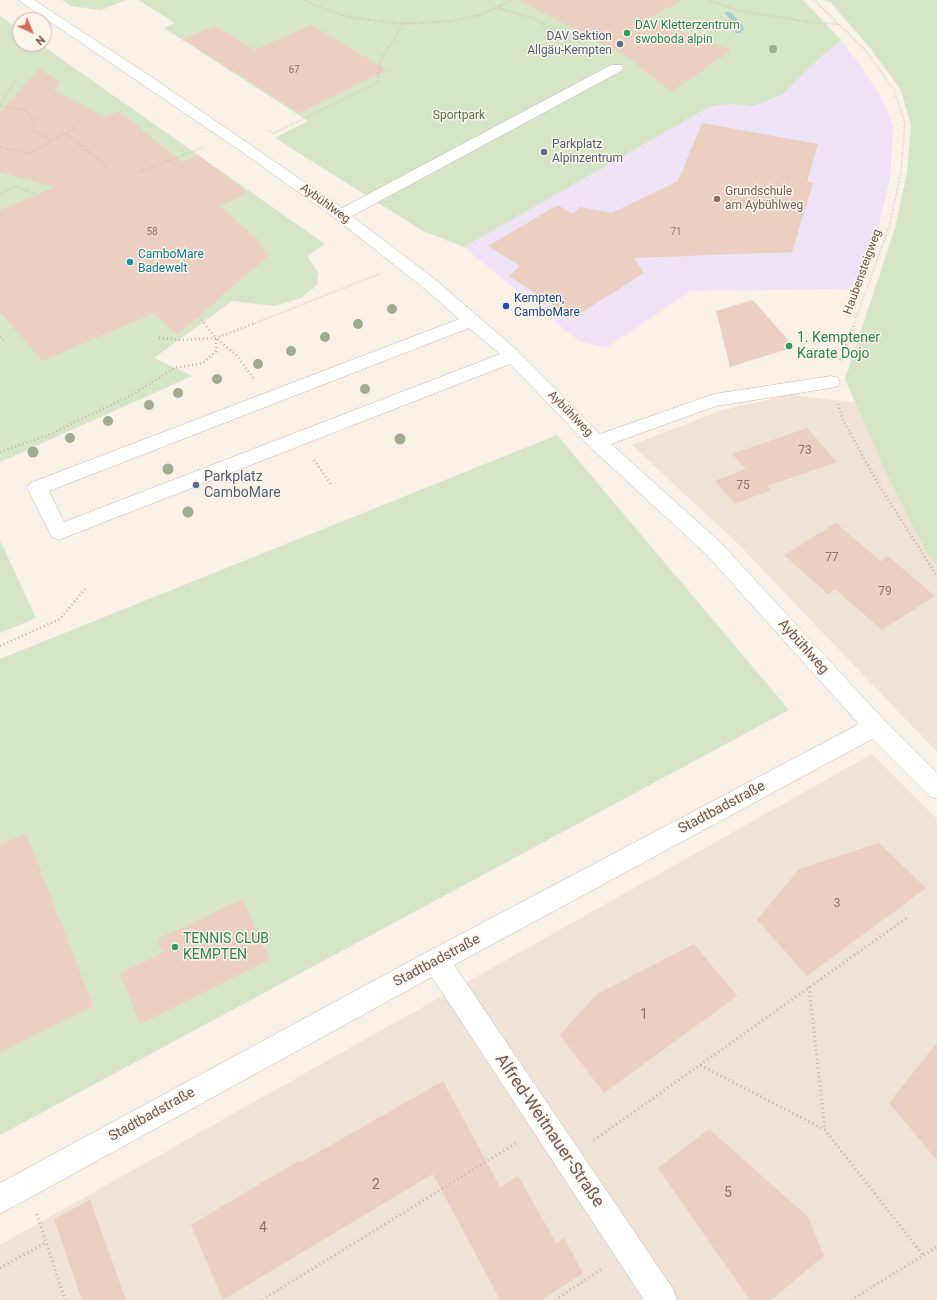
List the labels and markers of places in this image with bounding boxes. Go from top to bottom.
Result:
place label: DAV Kletterzentrum swoboda alpin [635,19,740,47]
marker: DAV Kletterzentrum swoboda alpin [622,28,632,38]
place label: DAV Sektion Allgäu-Kempten [527,30,612,58]
marker: DAV Sektion Allgäu-Kempten [615,39,625,49]
place label: Parkplatz Alpinzentrum [552,138,623,166]
marker: Parkplatz Alpinzentrum [539,147,549,157]
place label: Grundschule am Aybühlweg [725,185,803,213]
marker: Grundschule am Aybühlweg [712,194,722,204]
place label: CamboMare Badewelt [138,248,204,276]
marker: CamboMare Badewelt [125,257,135,267]
place label: Kempten, CamboMare [514,292,580,320]
marker: Kempten, CamboMare [501,301,511,311]
place label: 1. Kemptener Karate Dojo [797,330,880,362]
marker: 1. Kemptener Karate Dojo [784,341,794,351]
place label: Parkplatz CamboMare [204,469,281,502]
marker: Parkplatz CamboMare [191,480,201,490]
place label: TENNIS CLUB KEMPTEN [183,931,269,964]
marker: TENNIS CLUB KEMPTEN [170,942,180,952]

